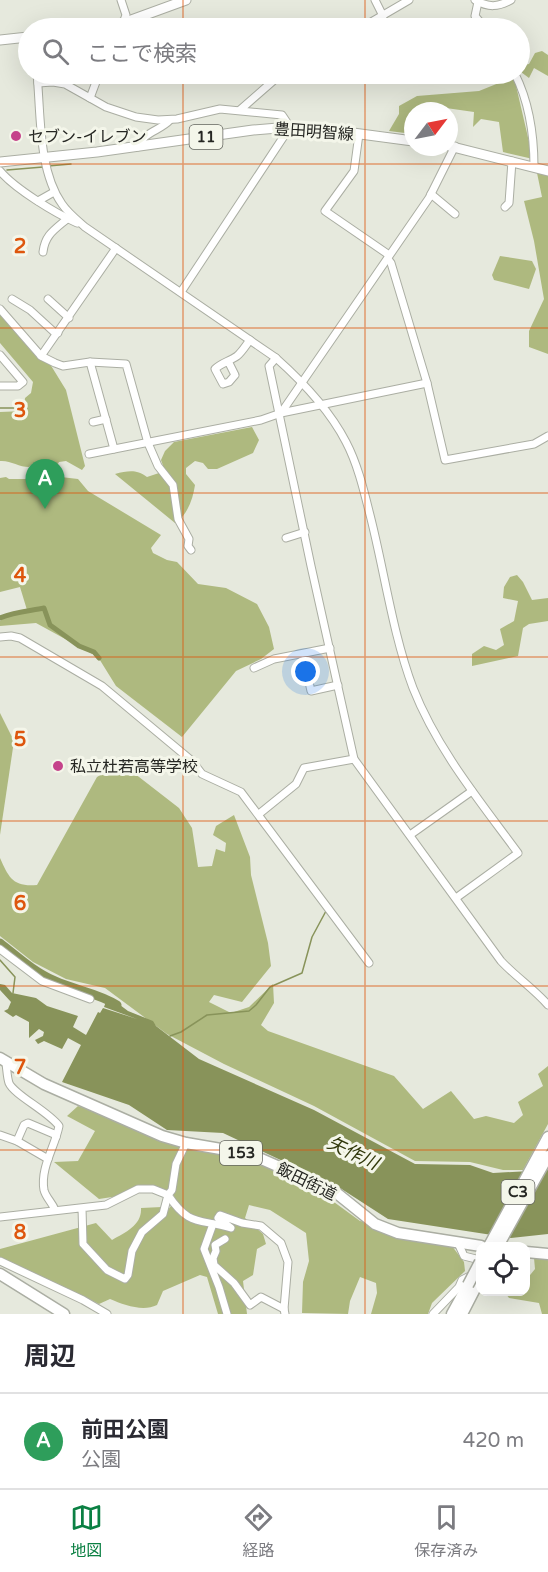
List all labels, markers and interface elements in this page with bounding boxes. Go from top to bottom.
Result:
search box [18,18,530,84]
icon: search [39,35,72,68]
text: ここで検索 [87,41,197,67]
north arrow [404,102,458,156]
street label: 豊田明智線 [273,119,355,145]
road number: 11 [190,125,222,149]
place label: セブン-イレブン [28,127,147,147]
marker: セブン-イレブン [9,129,23,143]
text: 2 [14,235,26,259]
text: 3 [14,399,26,423]
pin: A [26,460,64,509]
text: 4 [14,564,27,588]
your location [291,657,320,686]
text: 5 [14,728,26,752]
place label: 私立杜若高等学校 [70,757,198,777]
marker: 私立杜若高等学校 [51,759,65,773]
text: 6 [14,892,26,916]
text: 7 [14,1056,26,1080]
water label: 矢作川 [324,1132,384,1175]
road number: 153 [220,1141,262,1165]
street label: 飯田街道 [273,1159,340,1205]
road number: C3 [502,1180,534,1204]
text: 8 [14,1221,26,1245]
map controls [476,1242,530,1296]
button: locate [476,1242,530,1296]
text: 周辺 [24,1341,76,1372]
text: 前田公園 [81,1417,169,1443]
text: A [36,1429,51,1453]
text: 420 m [463,1429,524,1453]
text: 公園 [81,1448,121,1472]
tab: 地図 [70,1501,103,1561]
tab: 経路 [242,1501,275,1561]
tab: 保存済み [414,1501,478,1561]

